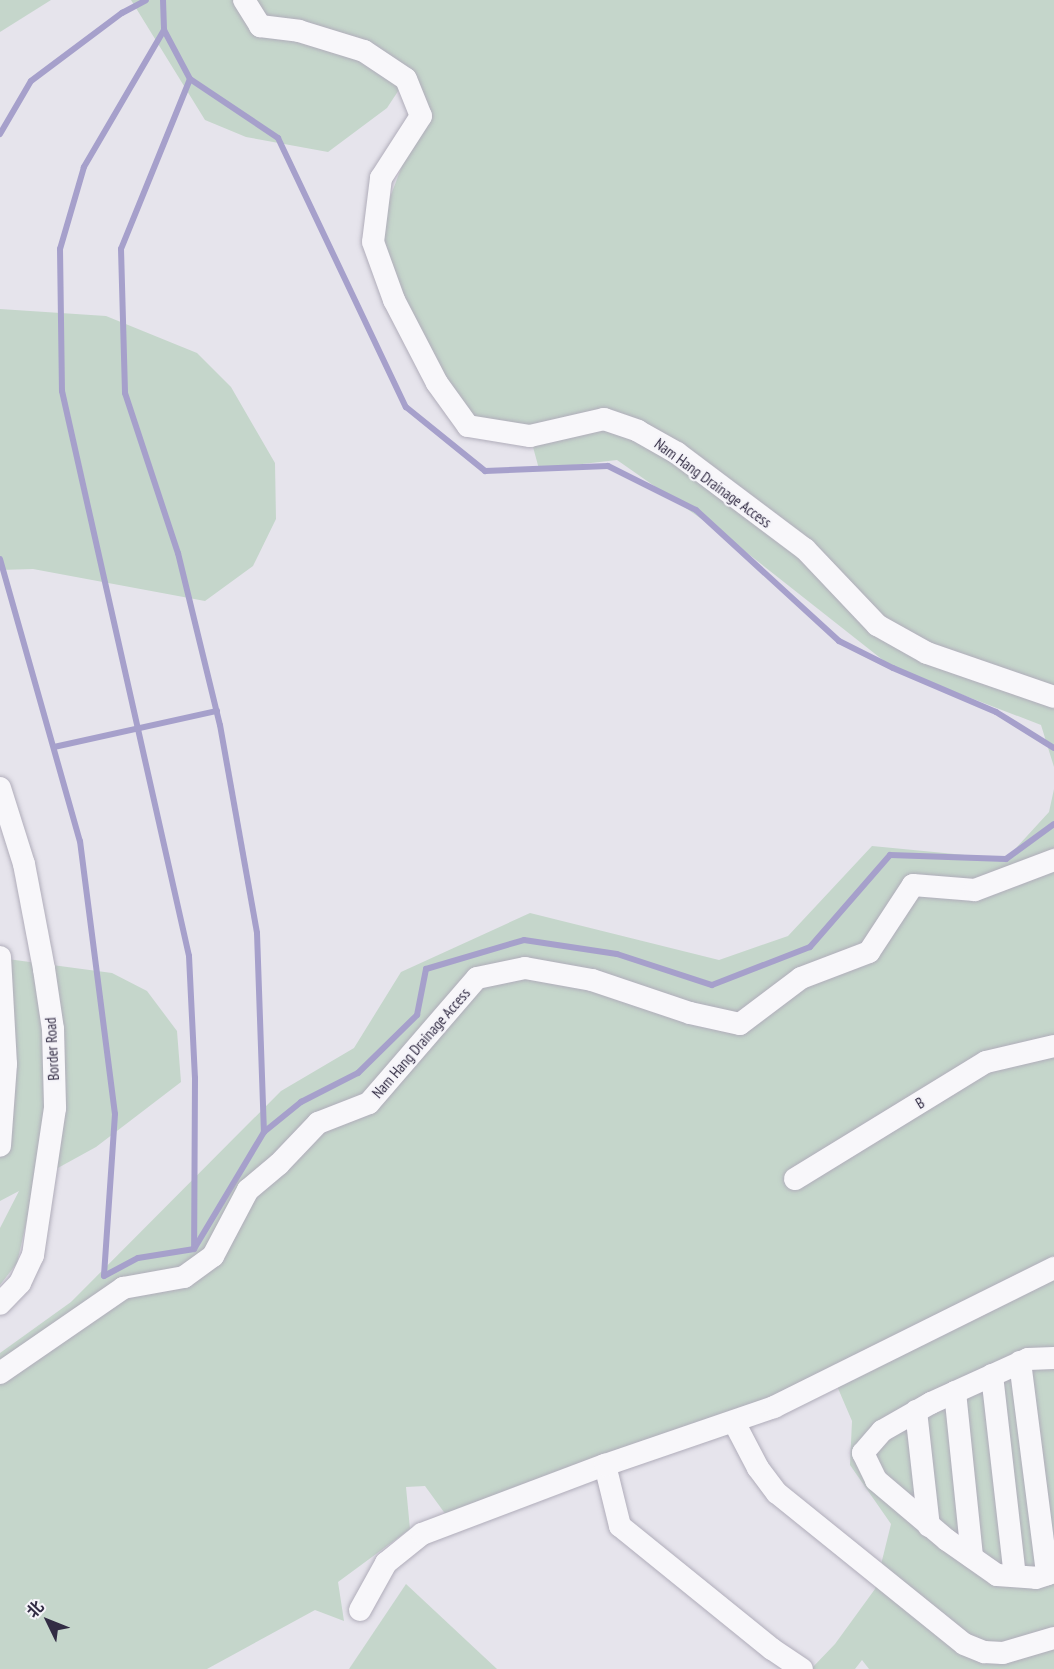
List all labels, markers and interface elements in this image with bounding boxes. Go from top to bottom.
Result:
street label: Nam Hang Drainage Access [651,434,775,532]
street label: Nam Hang Drainage Access [368,984,474,1102]
street label: Border Road [41,1017,63,1081]
street label: B [912,1093,928,1113]
north arrow [18,1591,78,1651]
text: 北 [22,1596,48,1621]

